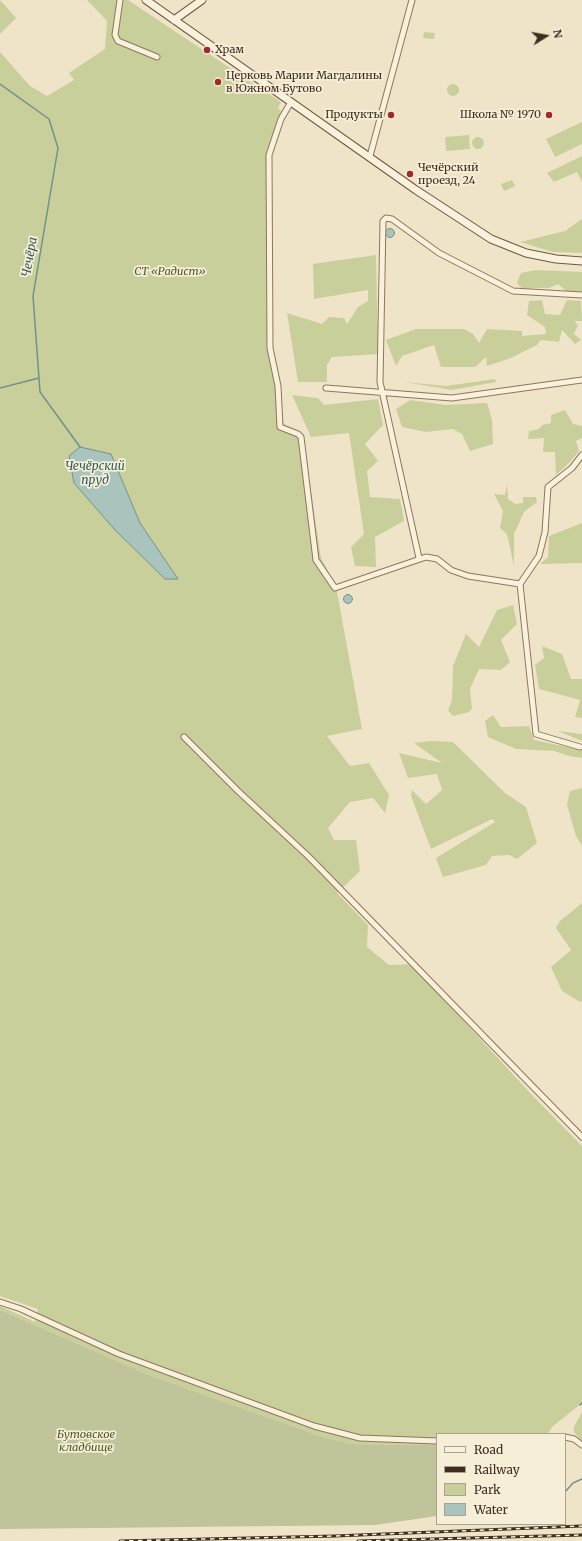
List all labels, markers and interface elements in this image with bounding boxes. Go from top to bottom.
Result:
north arrow [526,16,566,56]
text: N [550,28,565,39]
place label: Храм [215,43,244,57]
marker: Храм [202,45,212,55]
place label: Церковь Марии Магдалины в Южном Бутово [226,69,382,95]
marker: Церковь Марии Магдалины в Южном Бутово [213,77,223,87]
place label: Продукты [325,108,383,122]
place label: Школа № 1970 [460,108,541,122]
marker: Продукты [386,110,396,120]
marker: Школа № 1970 [544,110,554,120]
place label: Чечёрский проезд, 24 [418,161,479,187]
marker: Чечёрский проезд, 24 [405,169,415,179]
water label: Чечёра [19,236,41,278]
park label: СТ «Радист» [134,265,206,279]
water label: Чечёрский пруд [65,460,125,488]
park label: Бутовское кладбище [57,1428,115,1454]
legend [436,1433,566,1525]
text: Road [474,1442,503,1457]
text: Railway [474,1462,520,1477]
text: Park [474,1482,501,1497]
text: Water [474,1502,508,1517]

